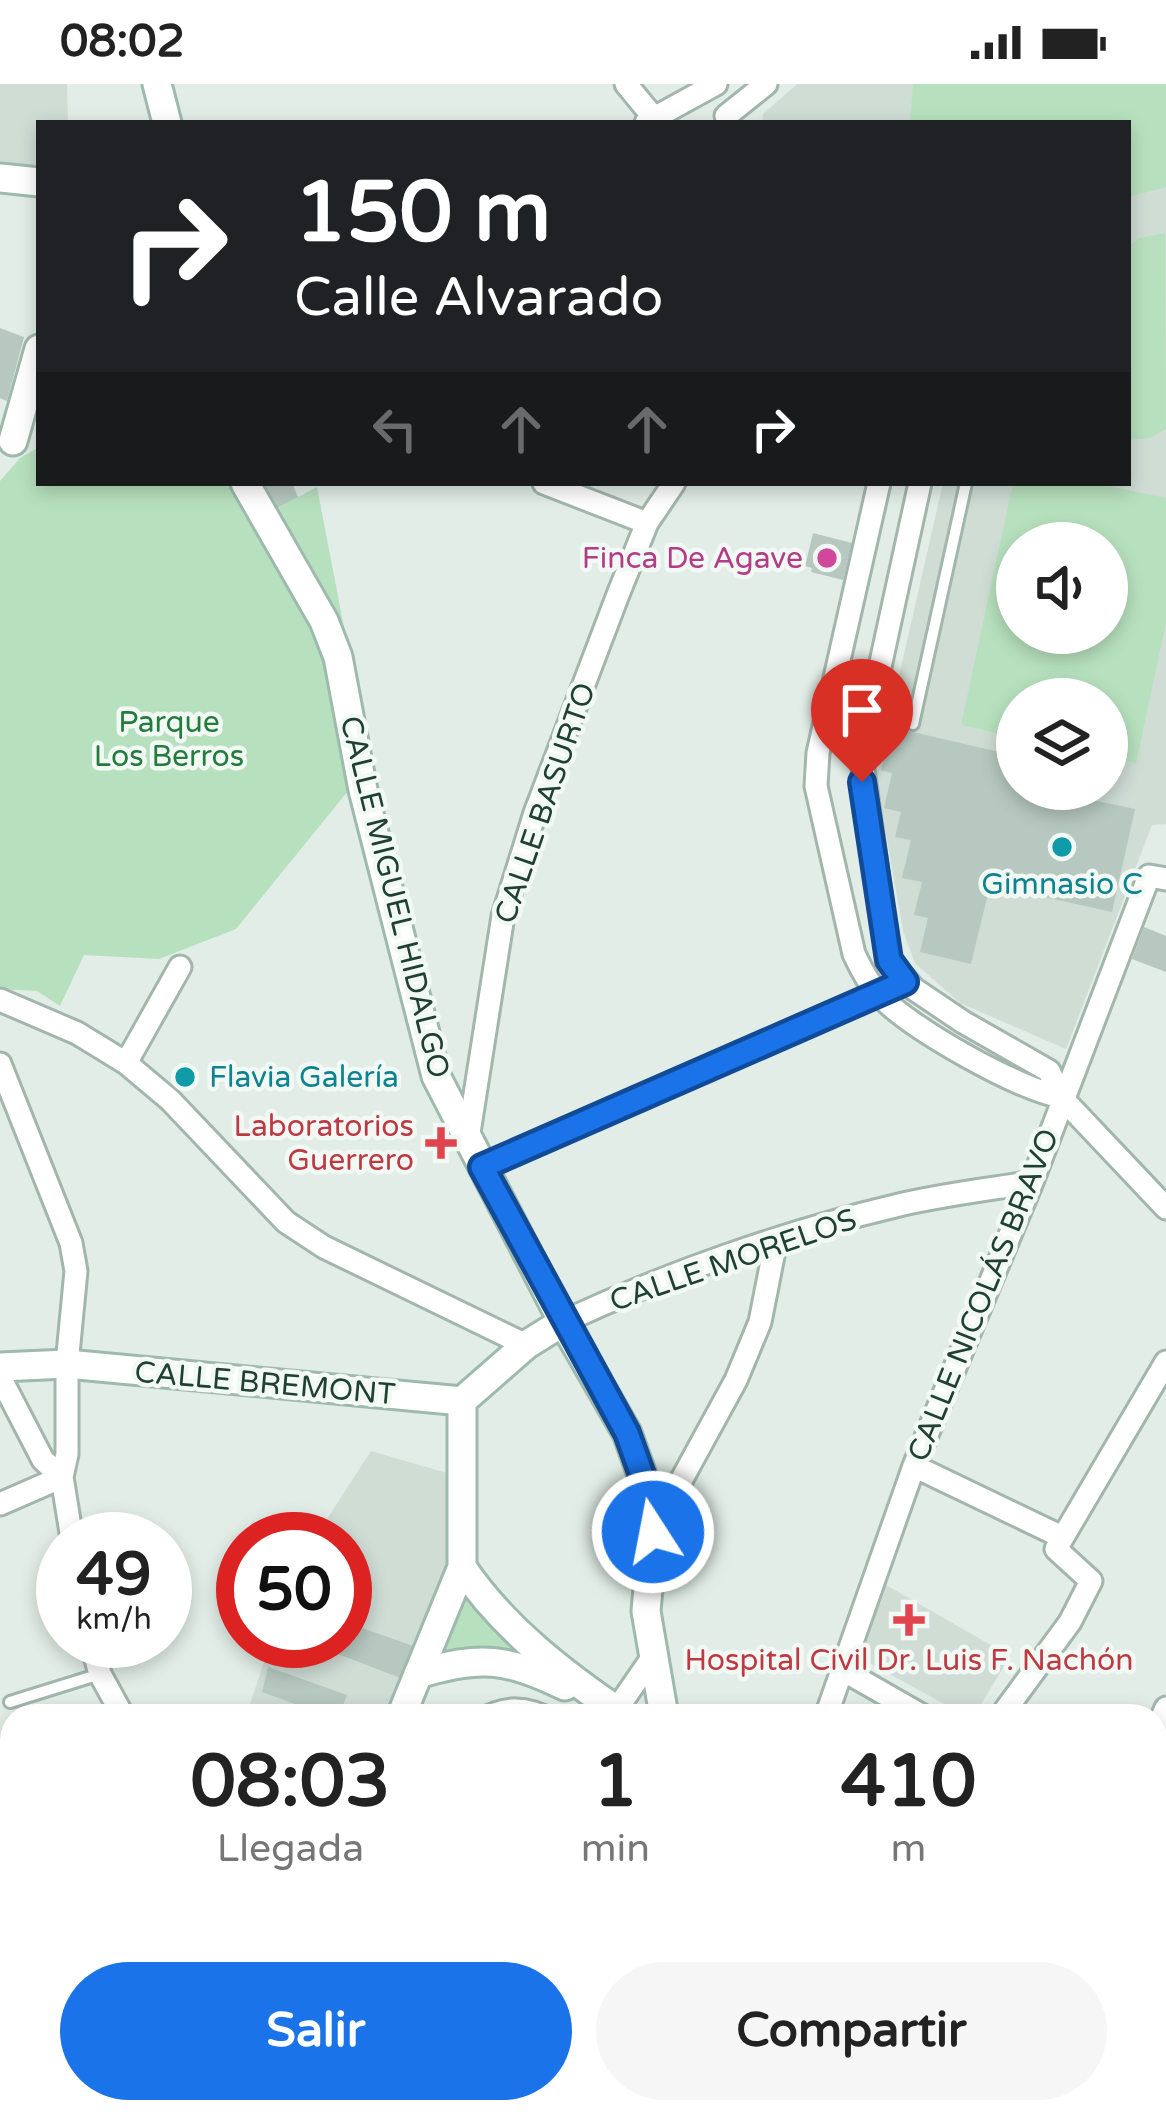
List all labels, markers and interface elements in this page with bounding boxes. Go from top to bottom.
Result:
text: 08:02 [60,15,185,69]
text: 150 m [294,163,551,264]
icon: right [96,168,252,324]
text: Calle Alvarado [294,265,663,330]
icon: left [362,396,428,462]
icon: ahead [488,396,554,462]
icon: ahead [614,396,680,462]
icon: right [740,396,806,462]
map controls [996,522,1128,810]
button: sound [996,522,1128,654]
place label: Finca De Agave [582,540,803,577]
marker: Finca De Agave [814,545,840,571]
pin [811,659,913,782]
icon: arrive [829,677,895,743]
street label: CALLE BASURTO [487,678,604,929]
button: layers [996,678,1128,810]
park label: Parque Los Berros [94,704,244,775]
street label: CALLE MIGUEL HIDALGO [332,712,457,1082]
marker: Gimnasio C [1049,834,1075,860]
place label: Gimnasio C [981,866,1143,903]
place label: Flavia Galería [209,1059,399,1096]
marker: Flavia Galería [172,1064,198,1090]
place label: Laboratorios Guerrero [234,1108,414,1179]
street label: CALLE NICOLÁS BRAVO [900,1124,1067,1467]
marker: Laboratorios Guerrero [425,1127,457,1159]
street label: CALLE MORELOS [605,1201,861,1320]
street label: CALLE BREMONT [133,1354,397,1413]
position arrow [590,1469,716,1595]
speed limit sign: 50 [216,1512,372,1668]
text: 49 [76,1539,152,1611]
text: km/h [76,1601,152,1638]
marker: Hospital Civil Dr. Luis F. Nachón [893,1604,925,1636]
place label: Hospital Civil Dr. Luis F. Nachón [685,1642,1133,1679]
text: 08:03 [191,1739,390,1826]
text: 1 [593,1739,638,1826]
text: 410 [841,1739,976,1826]
text: Llegada [217,1825,364,1872]
text: min [581,1825,650,1872]
text: m [891,1825,926,1872]
button: Salir [60,1962,572,2100]
button: Compartir [596,1962,1107,2100]

